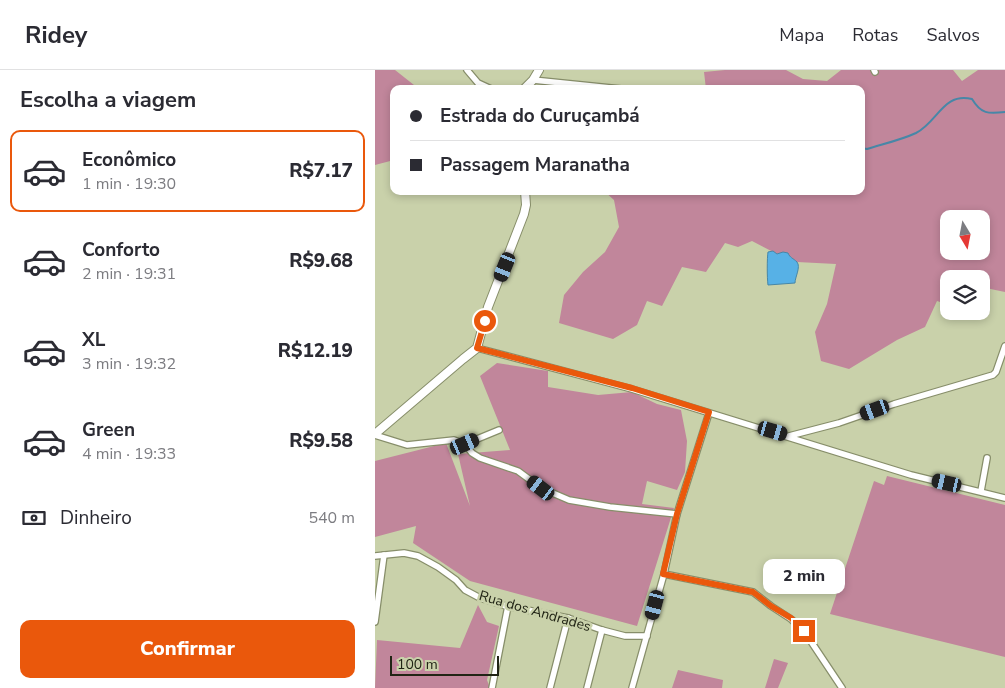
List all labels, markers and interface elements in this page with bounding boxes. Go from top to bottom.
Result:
text: Ridey [25,19,87,51]
text: Mapa [779,23,824,47]
text: Rotas [852,23,898,47]
text: Salvos [926,23,980,47]
text: Escolha a viagem [20,85,196,115]
text: Estrada do Curuçambá [440,103,640,129]
text: Econômico [82,147,176,173]
icon: car [22,149,67,194]
text: Passagem Maranatha [440,152,630,178]
text: R$7.17 [289,158,353,184]
text: 1 min · 19:30 [82,173,176,195]
north arrow [940,210,990,260]
map controls [940,210,990,320]
text: Conforto [82,237,160,263]
icon: car [22,239,67,284]
text: R$9.68 [289,248,353,274]
car [492,250,517,284]
text: 2 min · 19:31 [82,263,176,285]
button: layers [940,270,990,320]
route start [474,310,496,332]
text: XL [82,327,105,353]
icon: car [22,329,67,374]
text: R$12.19 [278,338,353,364]
text: 3 min · 19:32 [82,353,176,375]
car [858,398,891,422]
text: Green [82,417,135,443]
icon: car [22,419,67,464]
car [756,420,789,442]
text: R$9.58 [289,428,353,454]
car [448,431,481,457]
text: 4 min · 19:33 [82,443,176,465]
car [930,472,963,494]
car [524,473,557,503]
icon: cash [20,504,48,532]
text: Dinheiro [60,505,132,531]
text: 540 m [308,507,355,529]
callout: 2 min [763,558,845,594]
text: 2 min [783,565,825,587]
street label: Rua dos Andrades [477,586,593,636]
car [643,589,666,621]
button: Confirmar [20,620,355,678]
route end [793,620,815,642]
scale bar [390,653,499,676]
text: 100 m [397,655,438,674]

